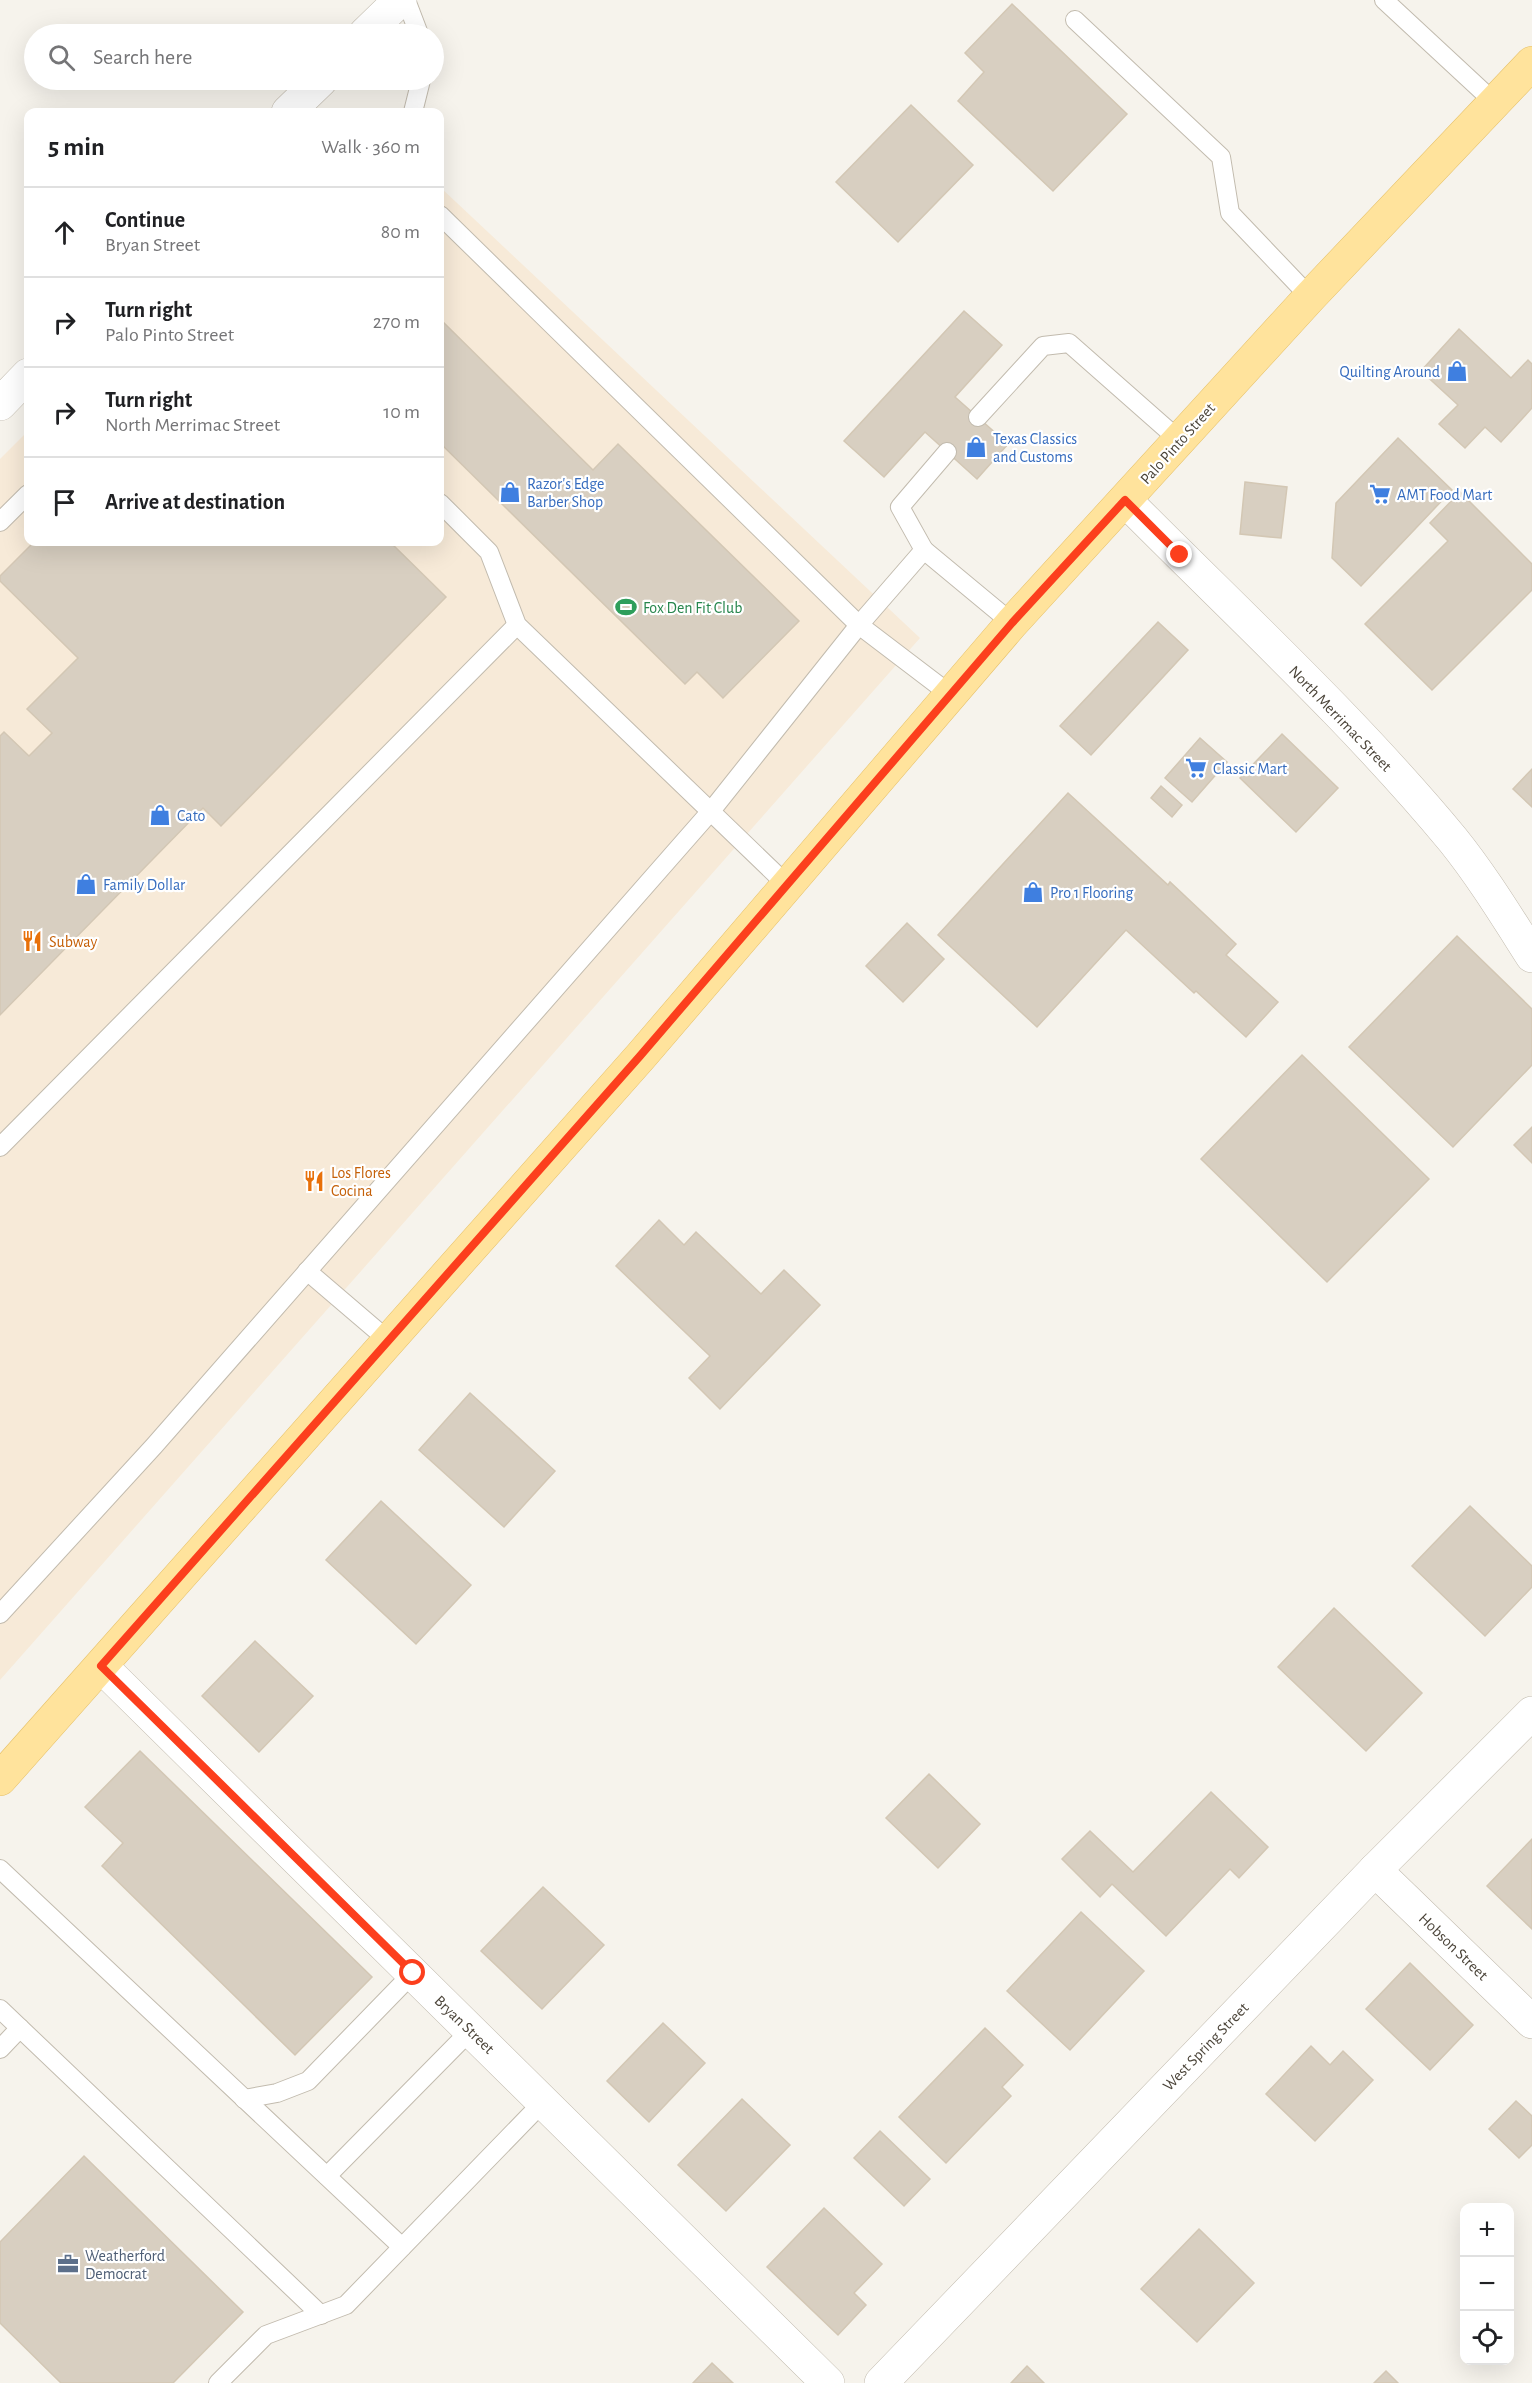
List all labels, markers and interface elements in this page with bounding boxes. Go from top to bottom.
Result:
search box [24,24,444,90]
icon: search [45,41,78,74]
text: Search here [93,46,192,68]
text: 5 min [48,134,105,160]
text: Walk · 360 m [321,137,420,157]
text: Continue [105,209,185,231]
icon: ahead [48,216,81,249]
text: 80 m [381,222,420,242]
text: Bryan Street [105,235,200,255]
text: Turn right [105,299,192,321]
icon: right [48,306,81,339]
text: 270 m [373,312,420,332]
text: Palo Pinto Street [105,325,234,345]
shop icon: Quilting Around [1445,359,1469,383]
place label: Quilting Around [1339,364,1440,381]
text: Turn right [105,389,192,411]
icon: right [48,396,81,429]
street label: Palo Pinto Street [1137,400,1218,487]
text: 10 m [383,402,420,422]
text: North Merrimac Street [105,415,280,435]
place label: Texas Classics and Customs [993,431,1077,465]
shop icon: Texas Classics and Customs [964,435,988,459]
place label: Razor's Edge Barber Shop [527,476,604,510]
shop icon: Razor's Edge Barber Shop [498,480,522,504]
supermarket icon: AMT Food Mart [1368,482,1392,506]
icon: arrive [48,486,81,519]
place label: AMT Food Mart [1397,487,1492,503]
text: Arrive at destination [105,491,285,513]
route end [1166,541,1192,567]
sports icon: Fox Den Fit Club [614,595,638,619]
place label: Fox Den Fit Club [643,600,742,616]
street label: North Merrimac Street [1286,663,1395,775]
supermarket icon: Classic Mart [1184,756,1208,780]
place label: Classic Mart [1213,761,1287,777]
shop icon: Cato [148,803,172,827]
place label: Cato [177,808,206,824]
shop icon: Family Dollar [74,872,98,896]
place label: Family Dollar [103,877,186,894]
shop icon: Pro 1 Flooring [1021,880,1045,904]
place label: Pro 1 Flooring [1050,885,1134,901]
restaurant icon: Subway [20,929,44,953]
place label: Subway [49,934,97,951]
place label: Los Flores Cocina [331,1165,391,1199]
restaurant icon: Los Flores Cocina [302,1169,326,1193]
street label: Hobson Street [1416,1910,1491,1983]
route start [399,1959,425,1985]
street label: Bryan Street [431,1993,497,2058]
street label: West Spring Street [1160,2000,1252,2094]
map controls [1460,2203,1514,2365]
button: + [1460,2203,1514,2257]
place label: Weatherford Democrat [85,2248,165,2282]
office icon: Weatherford Democrat [56,2252,80,2276]
button: − [1460,2257,1514,2311]
button: locate [1460,2311,1514,2365]

